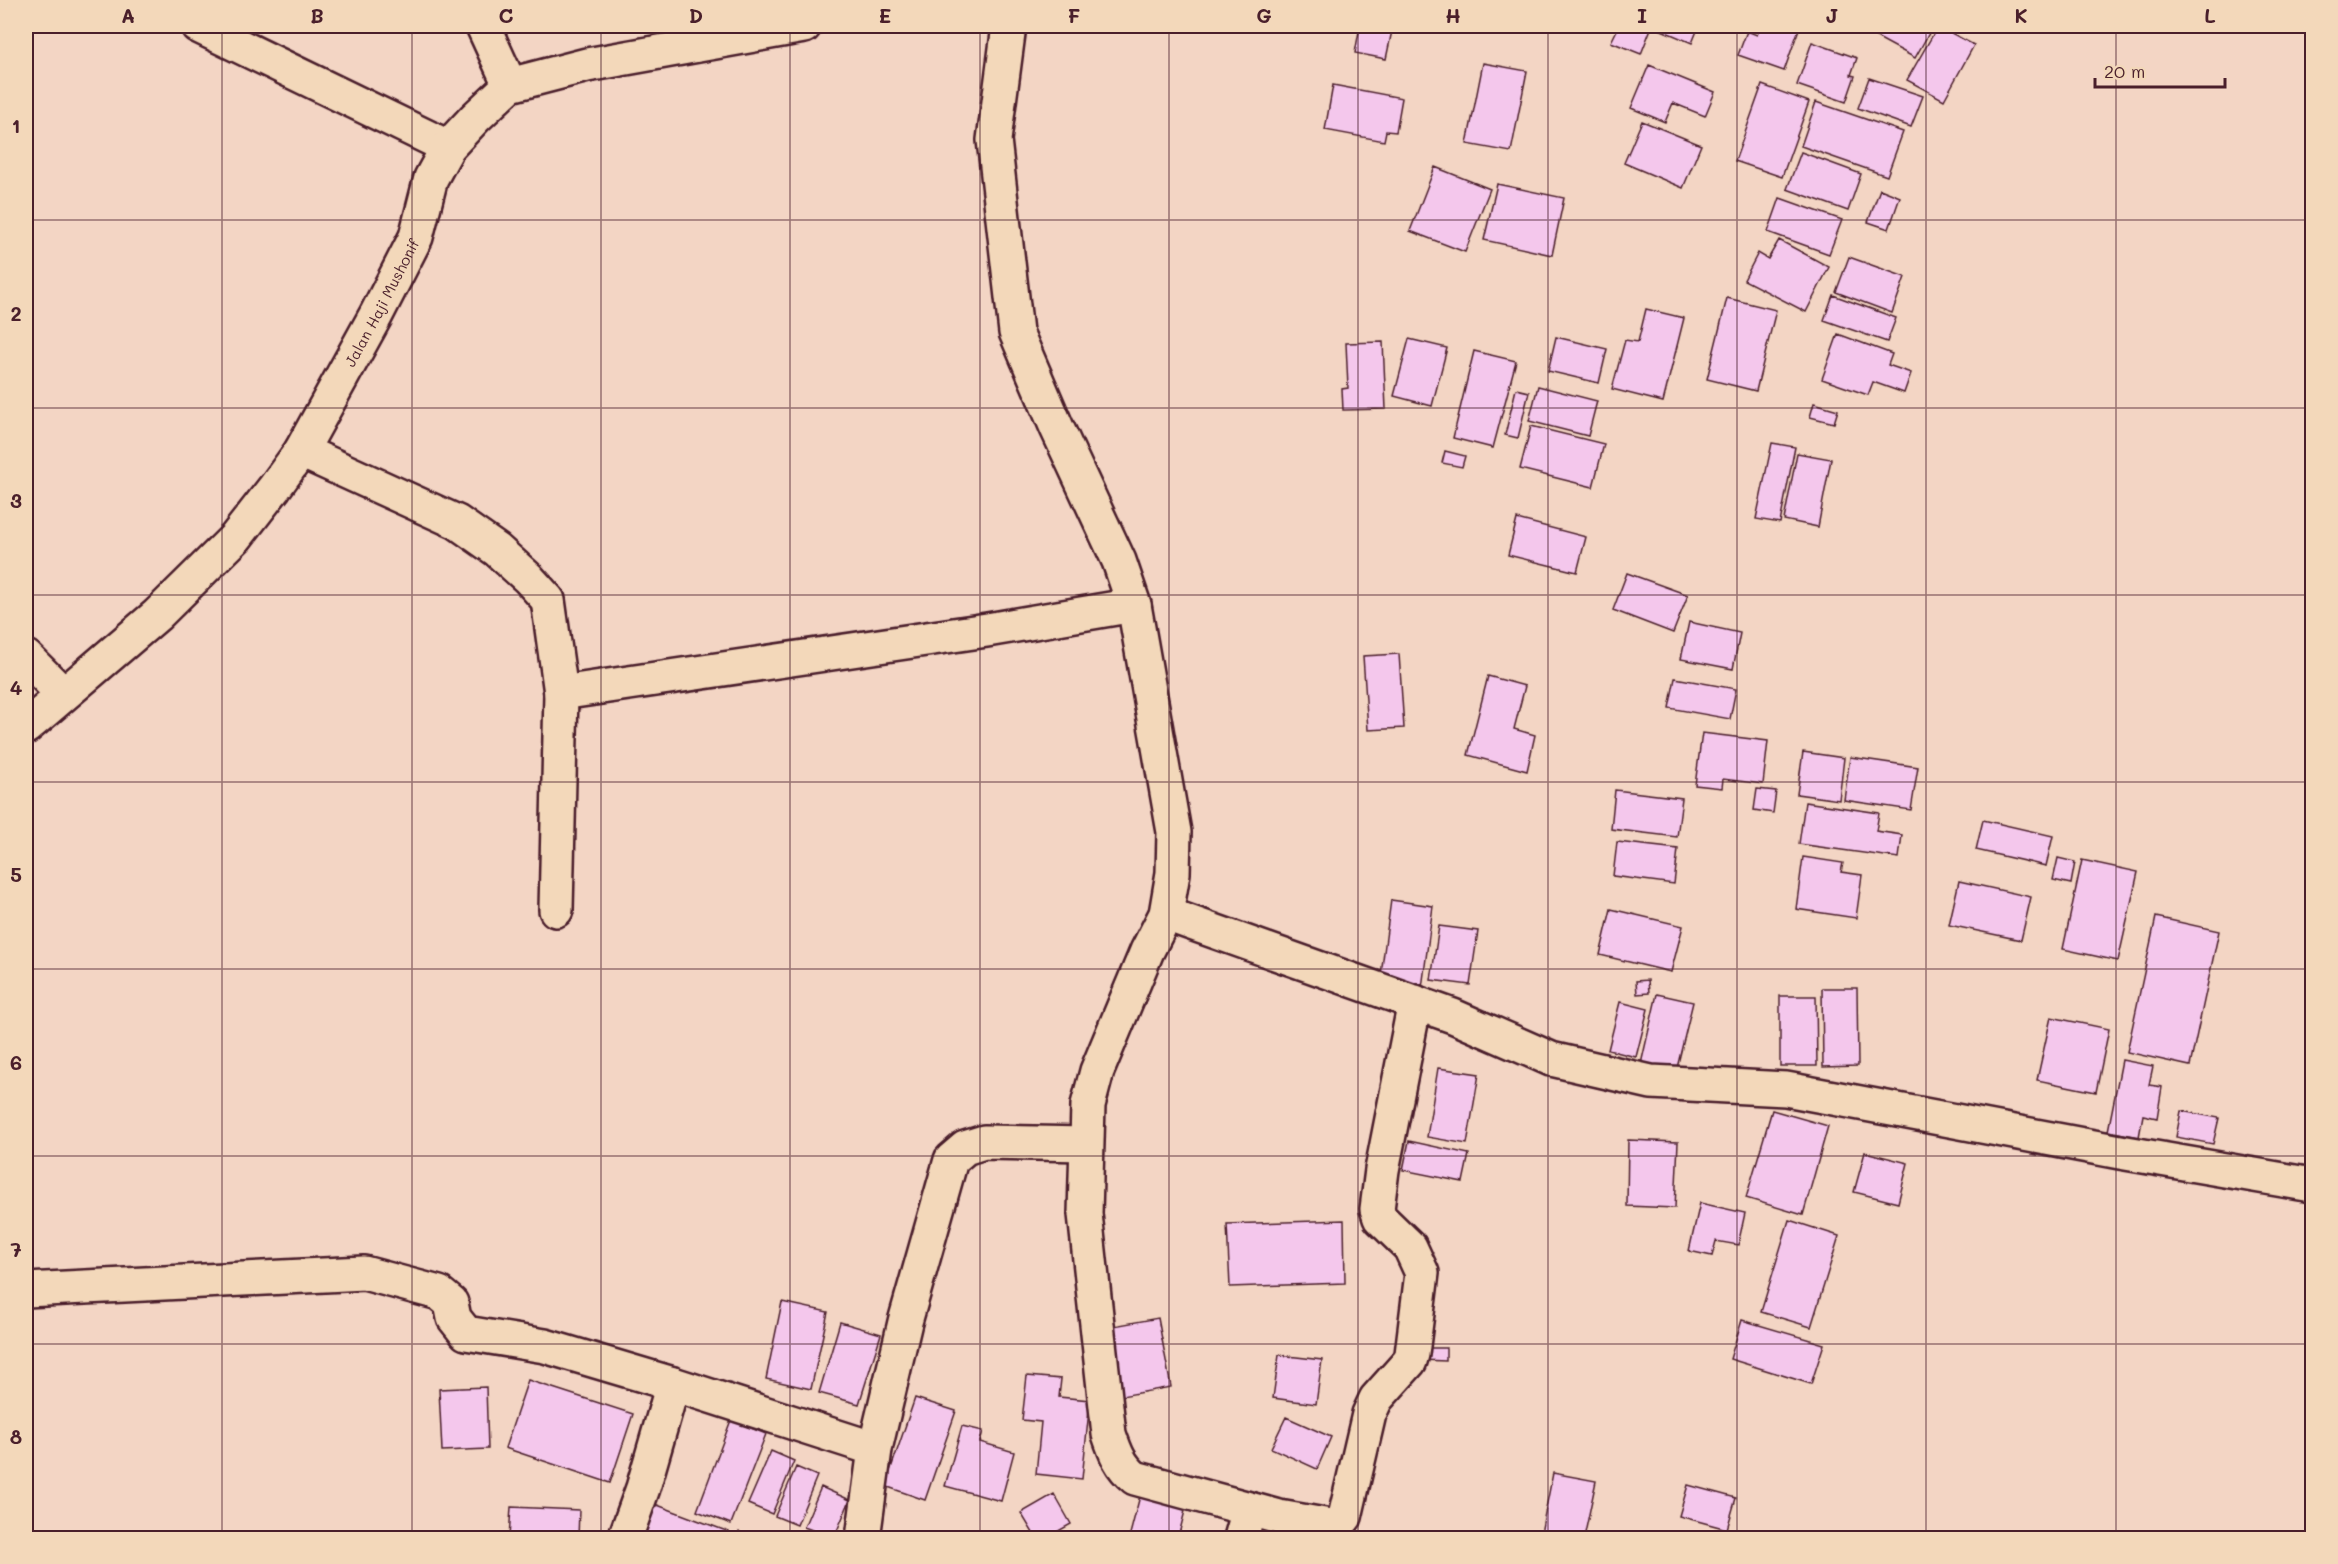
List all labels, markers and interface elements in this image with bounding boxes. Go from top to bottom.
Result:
text: A [121,2,135,28]
text: B [310,2,324,28]
text: C [499,2,514,28]
text: D [689,2,703,28]
text: E [879,2,891,28]
text: F [1068,2,1081,28]
text: G [1256,2,1272,28]
text: H [1445,2,1461,28]
text: I [1637,2,1647,28]
text: J [1825,2,1839,28]
text: K [2014,2,2028,28]
text: L [2204,2,2216,28]
scale bar [2095,51,2226,89]
text: 20 m [2104,59,2145,83]
text: 1 [12,112,20,138]
street label: Jalan Haji Mushonif [339,234,424,370]
text: 2 [10,300,22,326]
text: 3 [10,487,22,513]
text: 4 [10,674,23,700]
text: 5 [10,861,22,887]
text: 6 [10,1049,22,1075]
text: 7 [10,1236,22,1262]
text: 8 [10,1423,22,1449]

